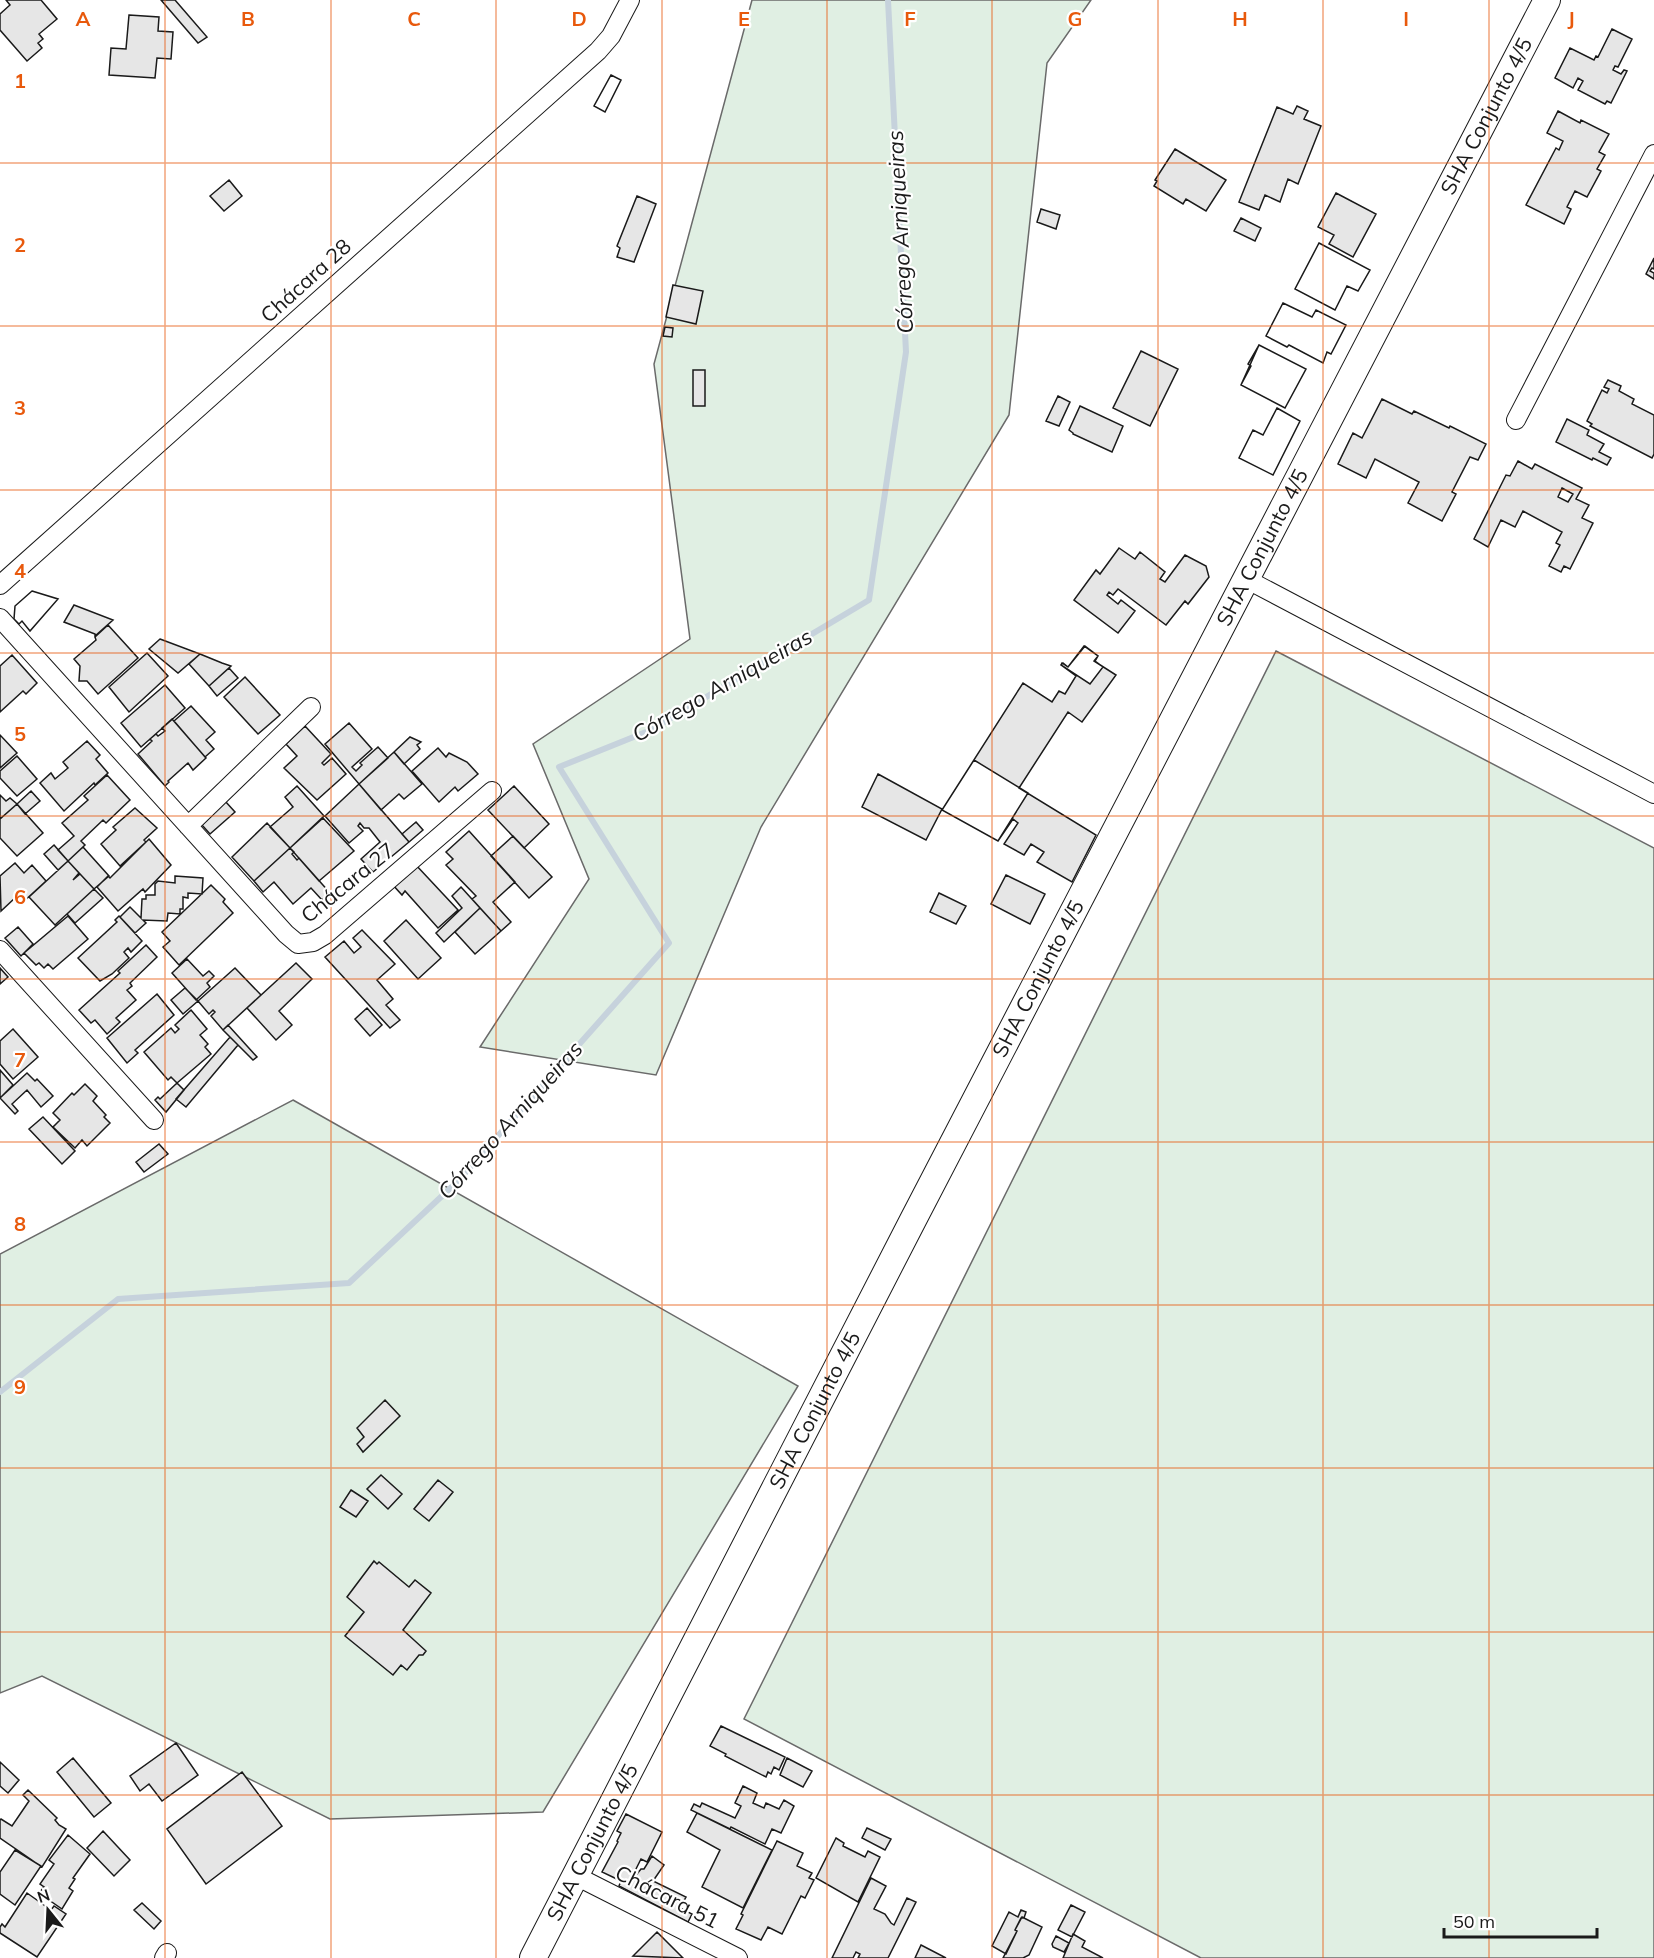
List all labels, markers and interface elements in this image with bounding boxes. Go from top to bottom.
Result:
text: A [76,6,91,31]
text: B [241,6,255,31]
text: C [407,6,421,31]
text: D [571,6,587,31]
text: E [738,6,750,31]
text: F [904,6,916,31]
text: G [1068,6,1082,31]
text: H [1232,6,1248,31]
text: I [1403,6,1409,31]
text: J [1567,6,1575,31]
street label: SHA Conjunto 4/5 [1434,33,1537,199]
text: 1 [14,68,26,93]
water label: Córrego Arniqueiras [881,130,919,334]
text: 2 [14,232,26,257]
street label: Chácara 28 [255,233,356,328]
text: 3 [14,395,26,420]
street label: SHA Conjunto 4/5 [1210,464,1313,630]
text: 4 [14,558,26,583]
water label: Córrego Arniqueiras [627,622,817,748]
text: 5 [14,721,26,746]
street label: Chácara 27 [295,837,399,928]
text: 6 [14,884,26,909]
street label: SHA Conjunto 4/5 [986,895,1089,1061]
water label: Córrego Arniqueiras [431,1035,589,1205]
text: 7 [14,1047,26,1072]
text: 8 [14,1211,26,1236]
street label: SHA Conjunto 4/5 [763,1327,865,1493]
text: 9 [14,1374,26,1399]
street label: SHA Conjunto 4/5 [540,1759,643,1925]
street label: Chácara 51 [611,1859,724,1933]
north arrow [18,1880,78,1940]
text: N [35,1884,52,1907]
scale bar [1444,1901,1597,1939]
text: 50 m [1453,1910,1495,1933]

